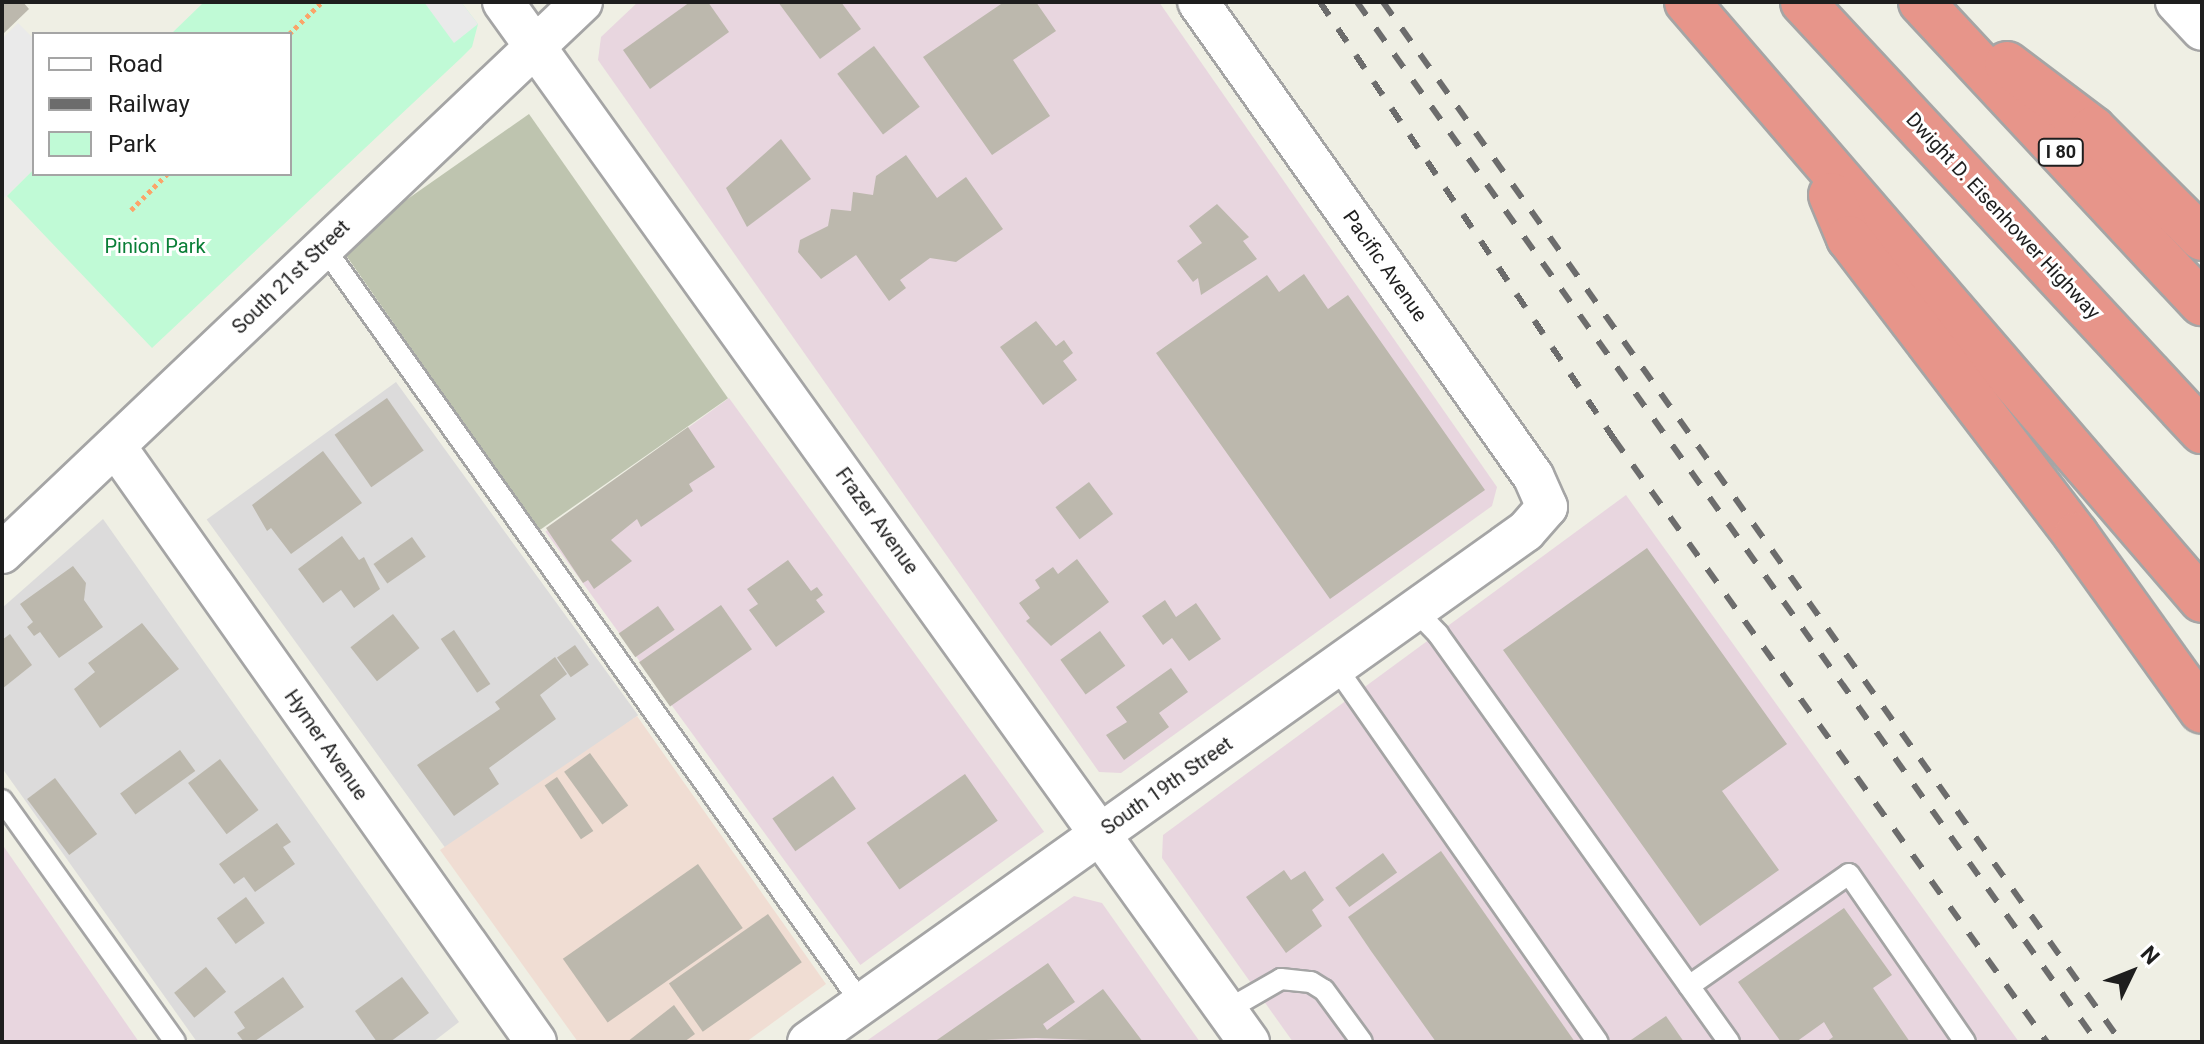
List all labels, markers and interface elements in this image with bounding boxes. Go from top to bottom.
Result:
legend [32,32,292,176]
text: Road [108,50,163,78]
text: Railway [108,90,190,118]
street label: Dwight D. Eisenhower Highway [1901,108,2105,324]
text: Park [108,130,156,158]
road number: I 80 [2037,138,2085,166]
street label: Pacific Avenue [1338,206,1432,326]
street label: South 21st Street [227,215,355,339]
park label: Pinion Park [104,234,206,258]
street label: Frazer Avenue [830,463,924,579]
street label: Hymer Avenue [279,685,373,805]
street label: South 19th Street [1097,732,1237,840]
north arrow [2092,932,2172,1012]
text: N [2135,941,2164,969]

